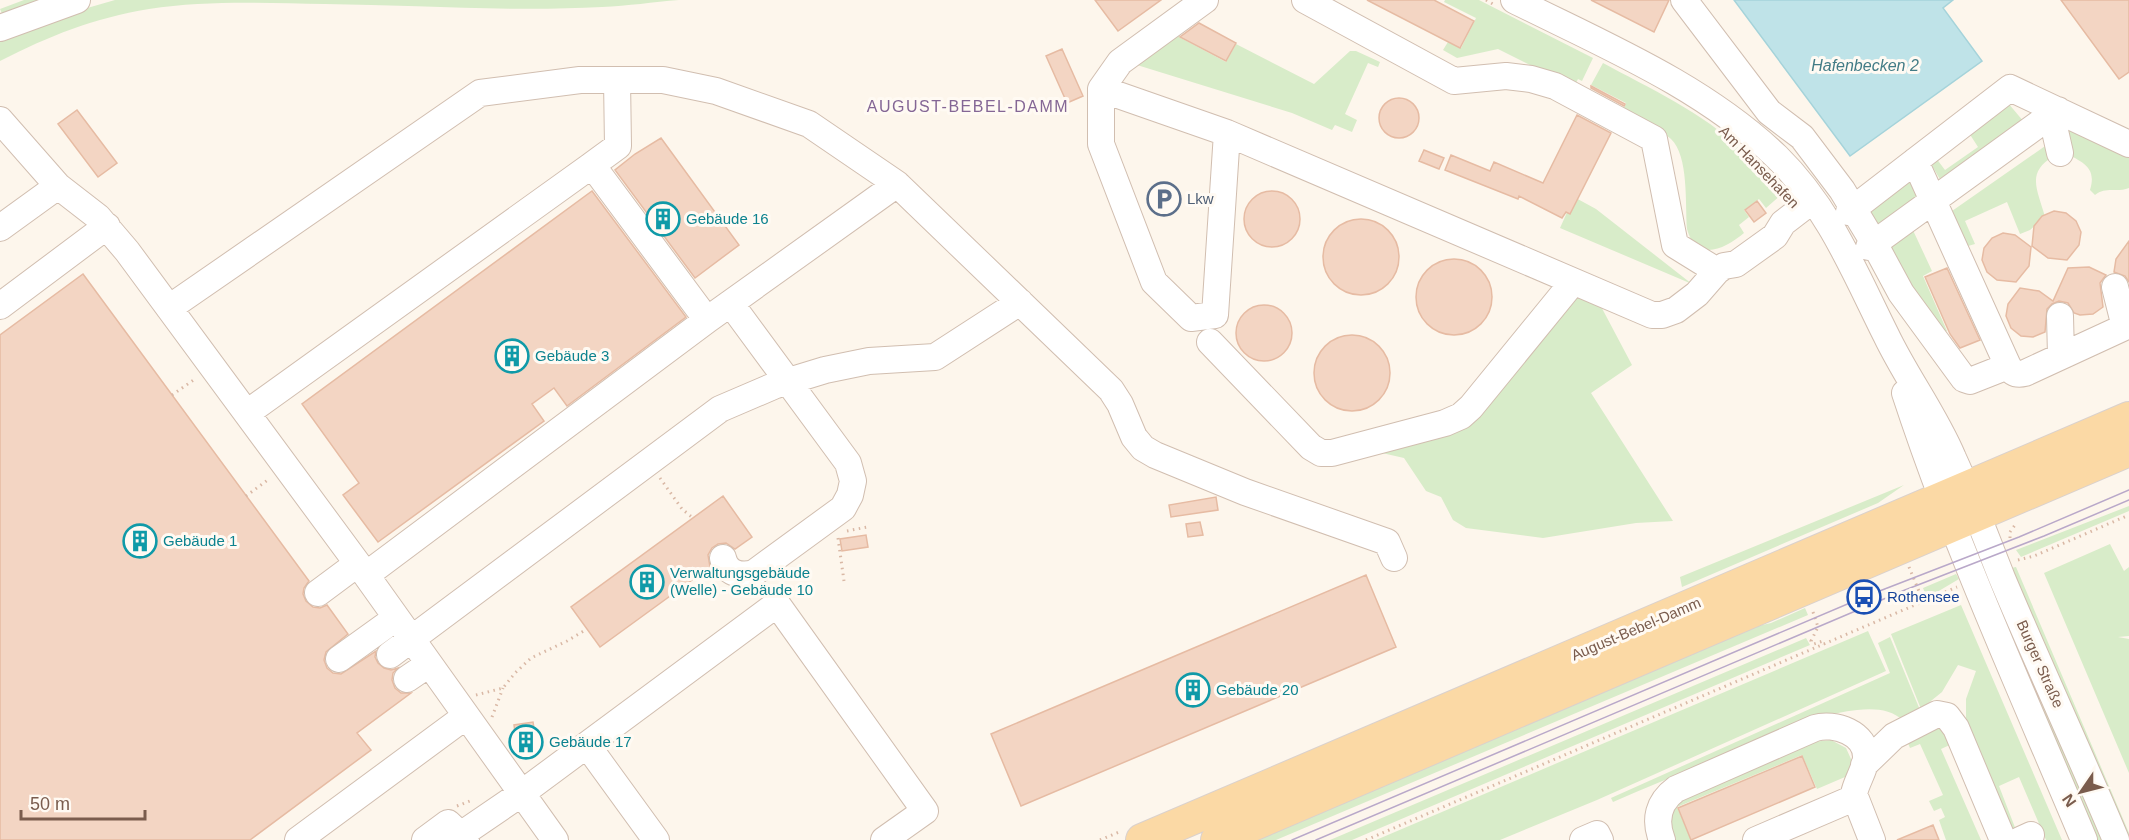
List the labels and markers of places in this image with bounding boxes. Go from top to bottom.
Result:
parking icon: Lkw [1146,181,1182,217]
place label: Lkw [1187,190,1214,207]
building icon: Gebäude 16 [645,201,681,237]
place label: Gebäude 16 [686,210,769,227]
building icon: Gebäude 3 [494,338,530,374]
place label: Gebäude 3 [535,347,609,364]
building icon: Gebäude 1 [122,523,158,559]
place label: Gebäude 1 [163,532,237,549]
building icon: Verwaltungsgebäude (Welle) - Gebäude 10 [629,564,665,600]
place label: Verwaltungsgebäude (Welle) - Gebäude 10 [670,564,813,598]
bus stop icon: Rothensee [1846,579,1882,615]
place label: Rothensee [1887,588,1960,605]
building icon: Gebäude 20 [1175,672,1211,708]
place label: Gebäude 20 [1216,681,1299,698]
building icon: Gebäude 17 [508,724,544,760]
place label: Gebäude 17 [549,733,632,750]

